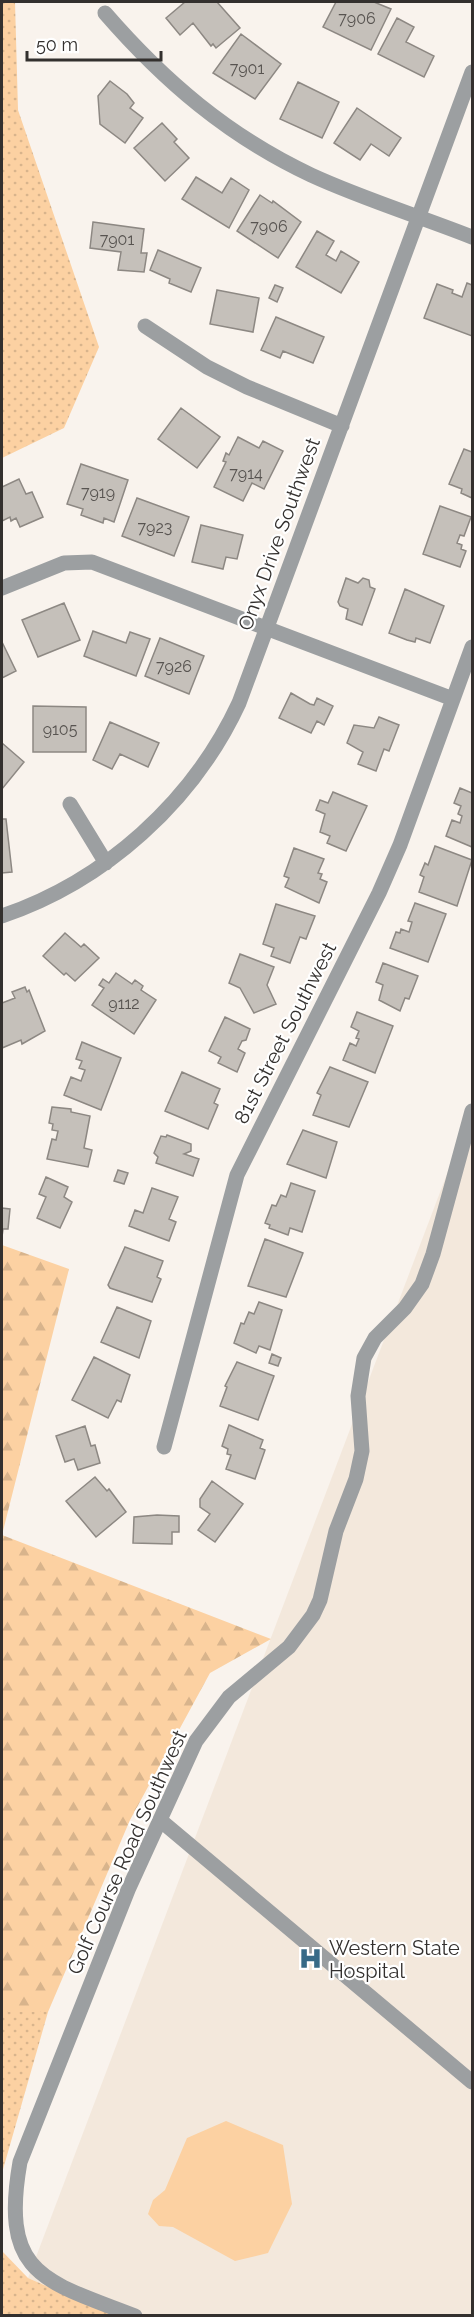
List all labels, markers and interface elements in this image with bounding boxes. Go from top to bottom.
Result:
house number: 7906 [338,9,376,28]
scale bar [27,24,160,62]
text: 50 m [36,34,78,55]
house number: 7901 [230,59,264,78]
house number: 7906 [250,217,288,236]
house number: 7901 [100,230,134,249]
street label: Onyx Drive Southwest [233,434,325,634]
house number: 7914 [229,464,263,483]
house number: 7919 [81,483,115,502]
house number: 7923 [138,518,172,537]
house number: 7926 [156,657,192,676]
house number: 9105 [43,720,78,739]
street label: 81st Street Southwest [229,938,341,1128]
house number: 9112 [108,994,140,1013]
street label: Golf Course Road Southwest [62,1726,192,1978]
place label: Western State Hospital [329,1936,460,1983]
hospital icon: Western State Hospital [298,1946,324,1972]

